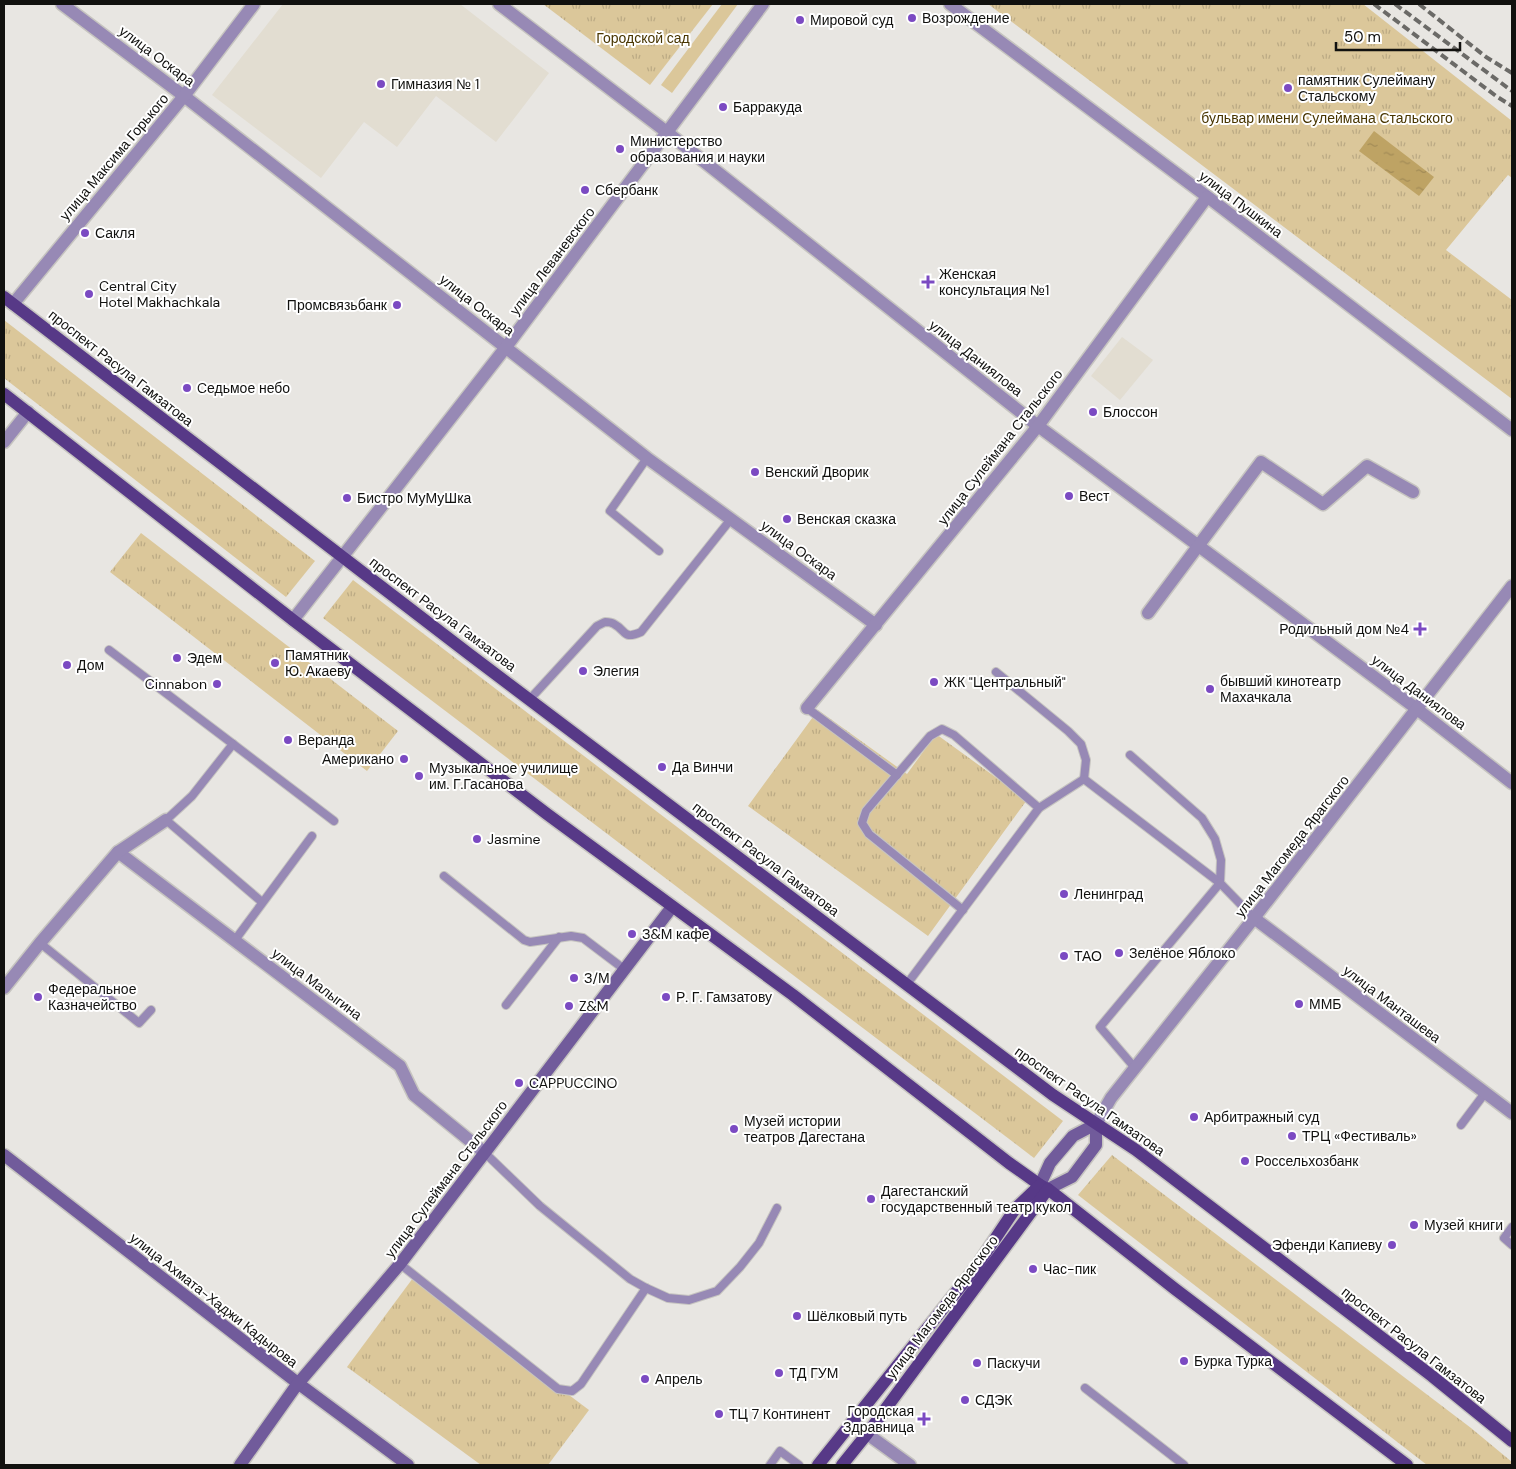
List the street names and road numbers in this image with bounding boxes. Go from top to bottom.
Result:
street label: улица Оскара [116,22,198,90]
street label: улица Максима Горького [56,90,173,224]
street label: улица Пушкина [1196,167,1287,241]
street label: улица Леваневского [505,203,599,319]
street label: улица Оскара [436,270,518,340]
street label: проспект Расула Гамзатова [45,306,197,430]
street label: улица Даниялова [926,316,1027,400]
street label: улица Сулеймана Стальского [934,365,1067,528]
street label: улица Оскара [757,516,841,584]
street label: проспект Расула Гамзатова [366,553,520,675]
street label: улица Даниялова [1368,651,1470,734]
street label: улица Магомеда Ярагского [1231,771,1353,921]
street label: проспект Расула Гамзатова [689,798,843,920]
street label: улица Малыгина [268,944,366,1024]
street label: улица Манташева [1340,961,1445,1047]
street label: проспект Расула Гамзатова [1012,1042,1169,1160]
street label: улица Сулеймана Стальского [381,1096,511,1261]
street label: улица Ахмата-Хаджи Кадырова [126,1229,302,1371]
street label: улица Магомеда Ярагского [882,1231,1002,1382]
street label: проспект Расула Гамзатова [1338,1283,1490,1407]

